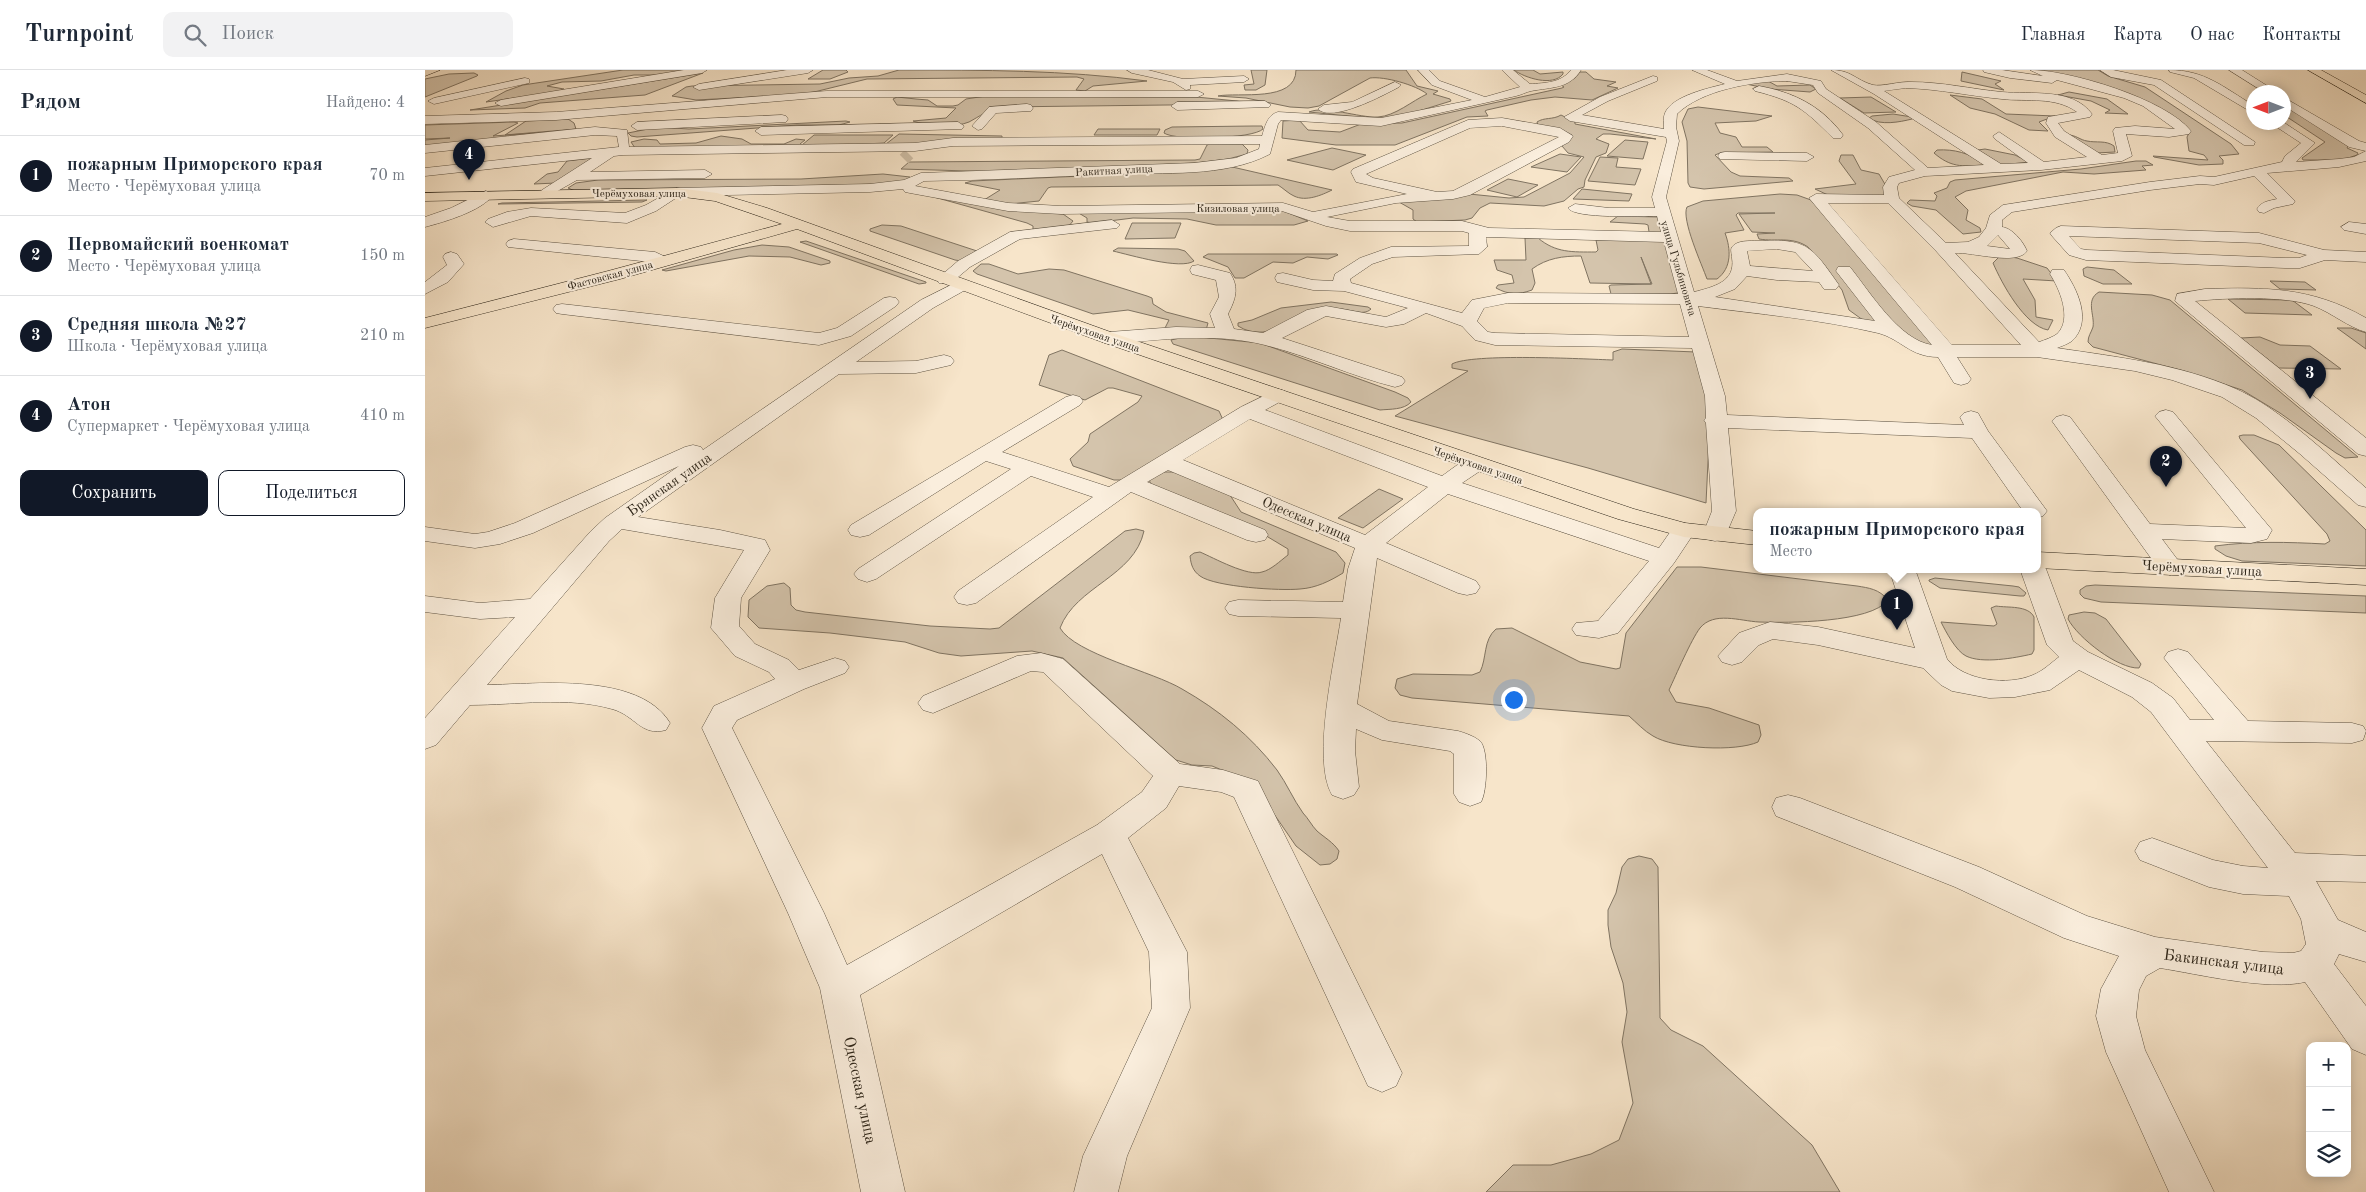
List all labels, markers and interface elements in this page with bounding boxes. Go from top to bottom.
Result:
search box [163,12,513,57]
icon: search [181,21,209,49]
text: Turnpoint [25,23,133,47]
text: Поиск [221,25,274,44]
text: Главная [2021,26,2085,44]
text: Карта [2113,26,2162,44]
text: О нас [2190,26,2234,44]
text: Контакты [2262,26,2341,44]
north arrow [2246,85,2291,130]
text: Рядом [20,92,81,113]
text: Найдено: 4 [326,95,405,111]
pin: 4 [453,139,485,180]
text: пожарным Приморского края [67,156,323,175]
street label: Ракитная улица [1075,164,1154,179]
text: 1 [31,168,41,184]
text: 70 m [369,168,405,184]
text: Место · Черёмуховая улица [67,179,261,195]
street label: Черёмуховая улица [592,189,687,200]
street label: Кизиловая улица [1196,204,1280,215]
street label: улица Гульбиновича [1658,219,1697,318]
text: Первомайский военкомат [67,236,289,255]
text: 2 [31,248,41,264]
text: 150 m [360,248,405,264]
text: Место · Черёмуховая улица [67,259,261,275]
street label: Фастовская улица [566,260,655,293]
street label: Черёмуховая улица [1048,314,1142,355]
text: Средняя школа №27 [67,316,247,335]
text: 3 [31,328,41,344]
text: 210 m [360,328,405,344]
text: Школа · Черёмуховая улица [67,339,268,355]
pin: 3 [2294,358,2326,399]
text: Атон [67,396,111,415]
text: 4 [31,408,41,424]
text: 410 m [360,408,405,424]
text: Супермаркет · Черёмуховая улица [67,419,310,435]
street label: Черёмуховая улица [1431,446,1525,487]
pin: 2 [2150,446,2182,487]
street label: Брянская улица [625,451,714,519]
button: Сохранить [20,470,208,516]
button: Поделиться [218,470,405,516]
street label: Одесская улица [1260,495,1353,545]
popup [1753,508,2041,573]
text: пожарным Приморского края [1769,521,2025,540]
text: Место [1769,544,1812,560]
street label: Черёмуховая улица [2141,559,2263,579]
pin: 1 [1881,589,1913,630]
your location [1501,687,1527,713]
street label: Бакинская улица [2163,948,2285,978]
street label: Одесская улица [840,1035,878,1146]
map controls [2306,1042,2351,1177]
button: + [2306,1042,2351,1087]
button: − [2306,1087,2351,1132]
button: layers [2306,1132,2351,1177]

